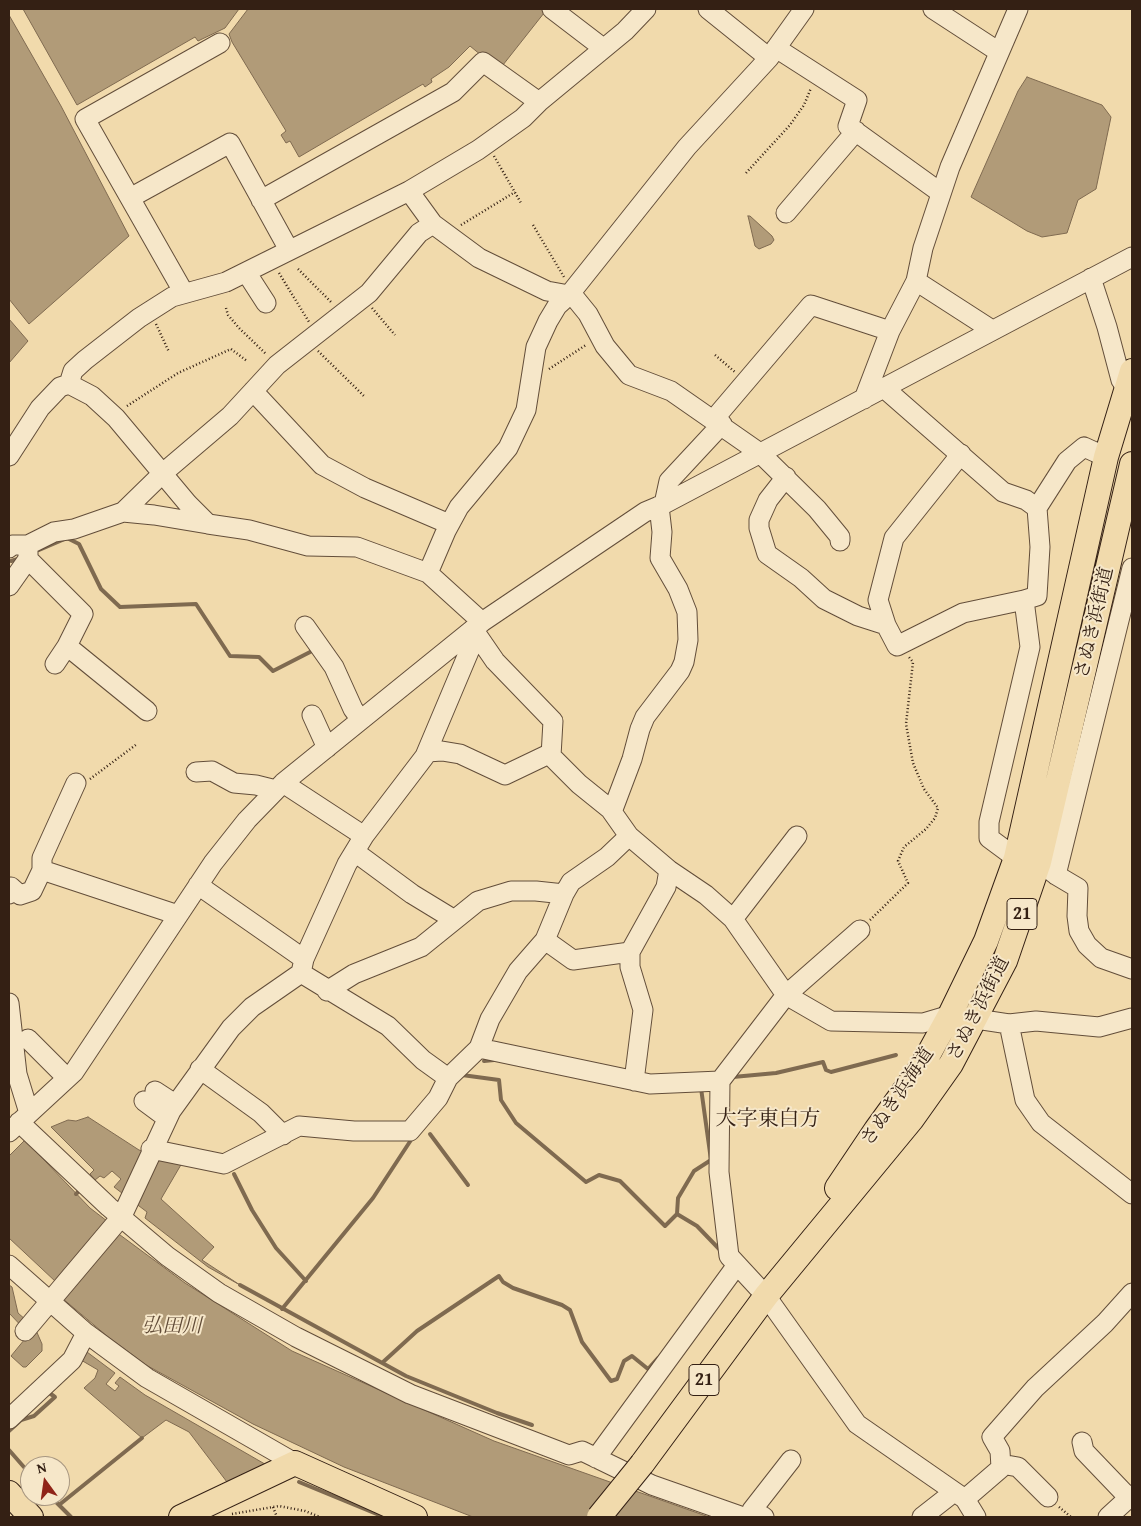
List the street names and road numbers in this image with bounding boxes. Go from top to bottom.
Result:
street label: さぬき浜街道 [1071,565,1119,681]
road number: 21 [1007,899,1037,930]
street label: さぬき浜街道 [943,953,1015,1065]
street label: さぬき浜海道 [857,1043,939,1151]
road number: 21 [689,1364,719,1396]

